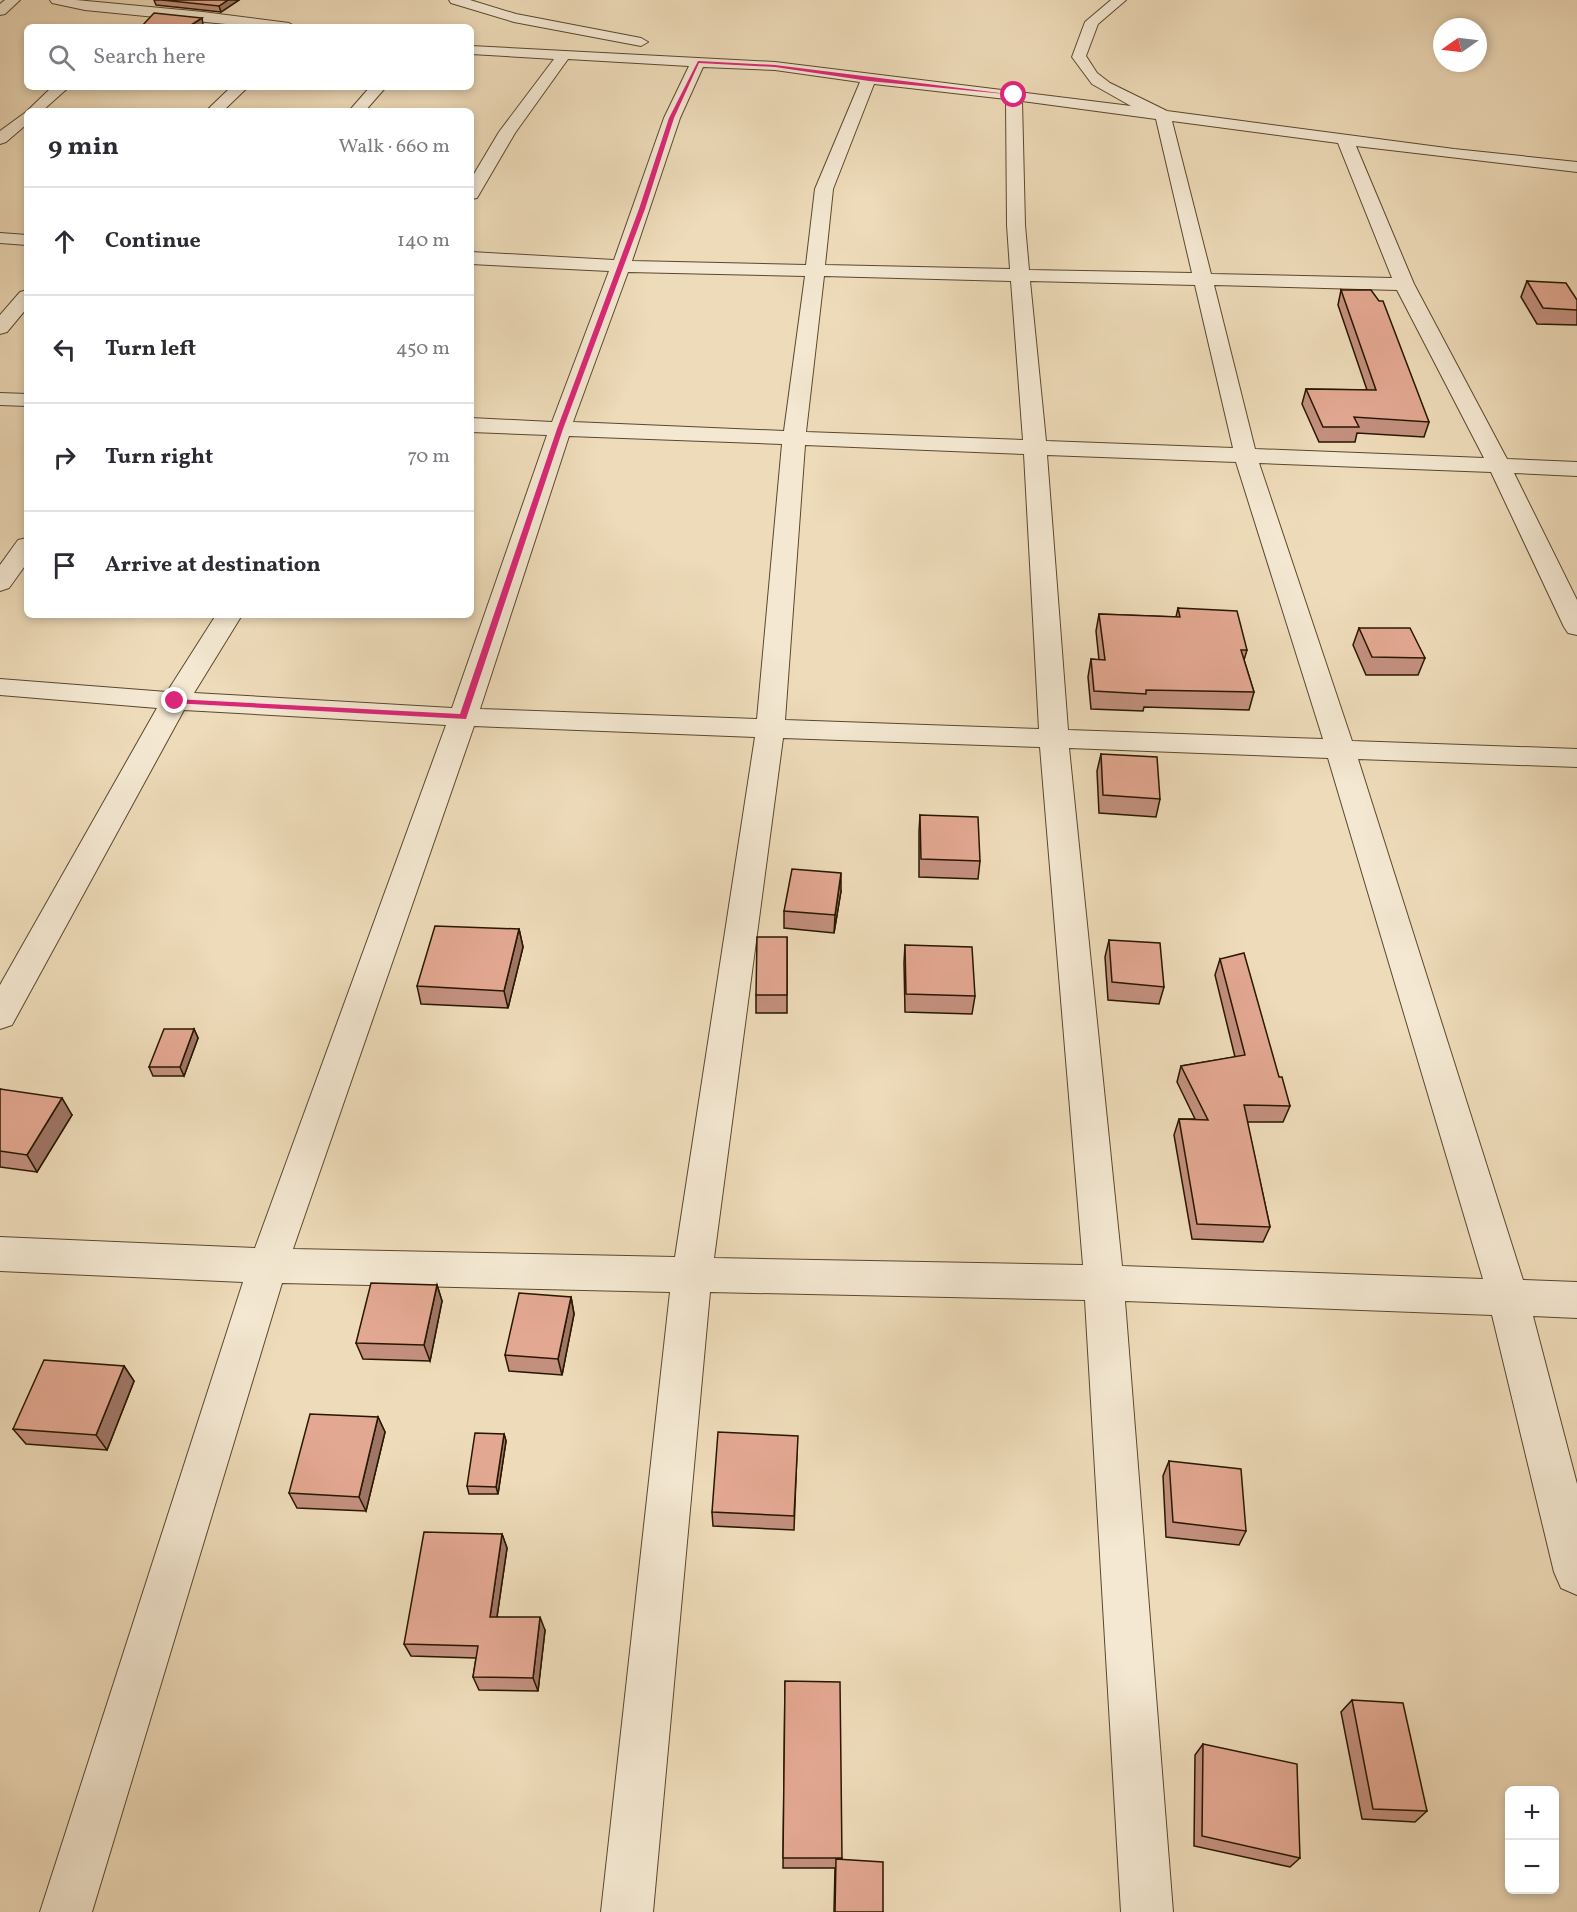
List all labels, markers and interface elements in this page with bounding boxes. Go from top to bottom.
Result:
north arrow [1433,18,1487,72]
search box [24,24,474,90]
icon: search [45,41,78,74]
text: Search here [93,42,206,73]
route start [1000,81,1026,107]
text: 9 min [48,129,119,165]
text: Walk · 660 m [339,133,450,161]
icon: ahead [48,225,81,258]
text: Continue [105,226,201,257]
text: 140 m [397,227,450,255]
icon: left [48,333,81,366]
text: Turn left [105,334,196,365]
text: 450 m [396,335,450,363]
icon: right [48,441,81,474]
text: Turn right [105,442,213,473]
text: 70 m [407,443,450,471]
icon: arrive [48,549,81,582]
text: Arrive at destination [105,550,321,581]
route end [161,687,187,713]
map controls [1505,1786,1559,1894]
button: + [1505,1786,1559,1840]
button: − [1505,1840,1559,1894]

